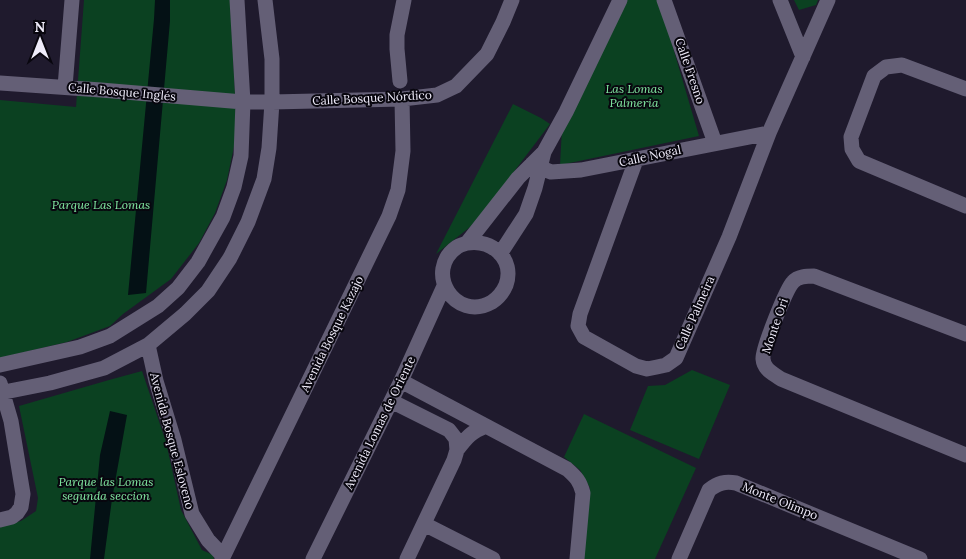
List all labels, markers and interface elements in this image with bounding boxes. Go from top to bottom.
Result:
north arrow [15,15,65,65]
text: N [35,18,46,36]
street label: Calle Fresno [672,36,709,106]
street label: Calle Bosque Inglés [68,79,177,104]
park label: Las Lomas Palmeria [605,81,663,110]
street label: Calle Bosque Nórdico [312,87,432,108]
street label: Calle Nogal [618,142,682,169]
park label: Parque Las Lomas [52,197,150,212]
street label: Avenida Bosque Kazajo [296,273,366,395]
street label: Calle Palmeira [672,274,718,352]
street label: Monte Ori [758,296,791,355]
street label: Avenida Lomas de Oriente [340,353,419,493]
street label: Avenida Bosque Esloveno [147,370,198,511]
park label: Parque las Lomas segunda seccion [59,474,153,503]
street label: Monte Olimpo [740,479,820,523]

